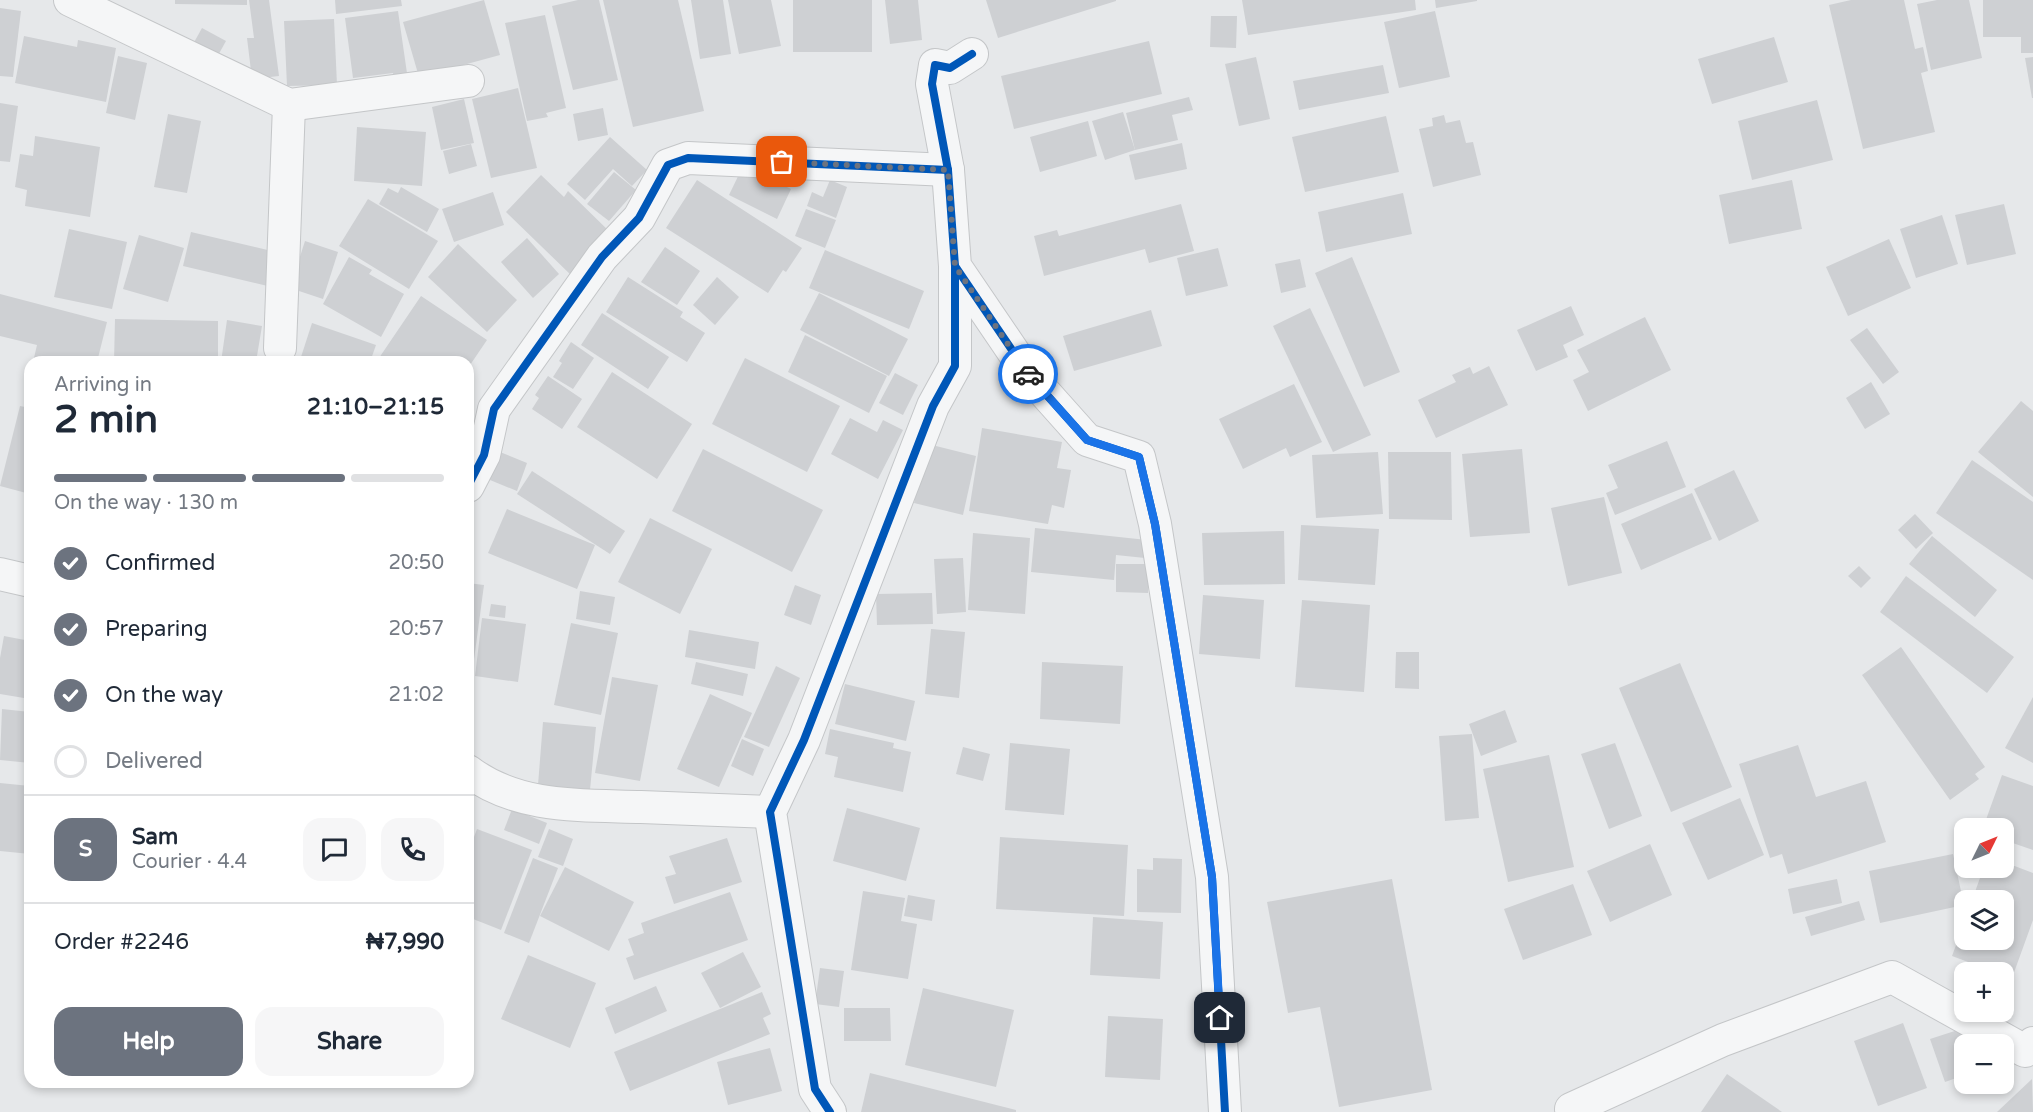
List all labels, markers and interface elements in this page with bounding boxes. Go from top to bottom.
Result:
pin [756,136,807,187]
icon: bag [765,145,798,178]
courier [998,344,1058,404]
icon: car [1012,358,1045,391]
text: Arriving in [54,373,152,397]
text: 21:10–21:15 [307,394,444,420]
text: 2 min [54,396,158,443]
text: On the way · 130 m [54,491,238,515]
icon: check [54,547,87,580]
text: Confirmed [105,550,215,576]
text: 20:50 [389,551,444,575]
icon: check [54,613,87,646]
text: Preparing [105,616,208,642]
text: 20:57 [389,617,444,641]
icon: check [54,679,87,712]
text: On the way [105,682,223,708]
text: 21:02 [389,683,444,707]
text: Delivered [105,748,203,774]
button: chat [303,818,366,881]
button: phone [381,818,444,881]
north arrow [1954,818,2014,878]
map controls [1954,818,2014,1094]
text: Sam [132,824,178,850]
text: S [79,836,92,862]
text: Courier · 4.4 [132,850,247,874]
button: layers [1954,890,2014,950]
text: Order #2246 [54,929,189,955]
text: ₦7,990 [366,929,444,955]
button: + [1954,962,2014,1022]
pin [1194,992,1245,1043]
icon: home [1203,1001,1236,1034]
button: Help [54,1007,243,1076]
button: Share [255,1007,444,1076]
button: − [1954,1034,2014,1094]

